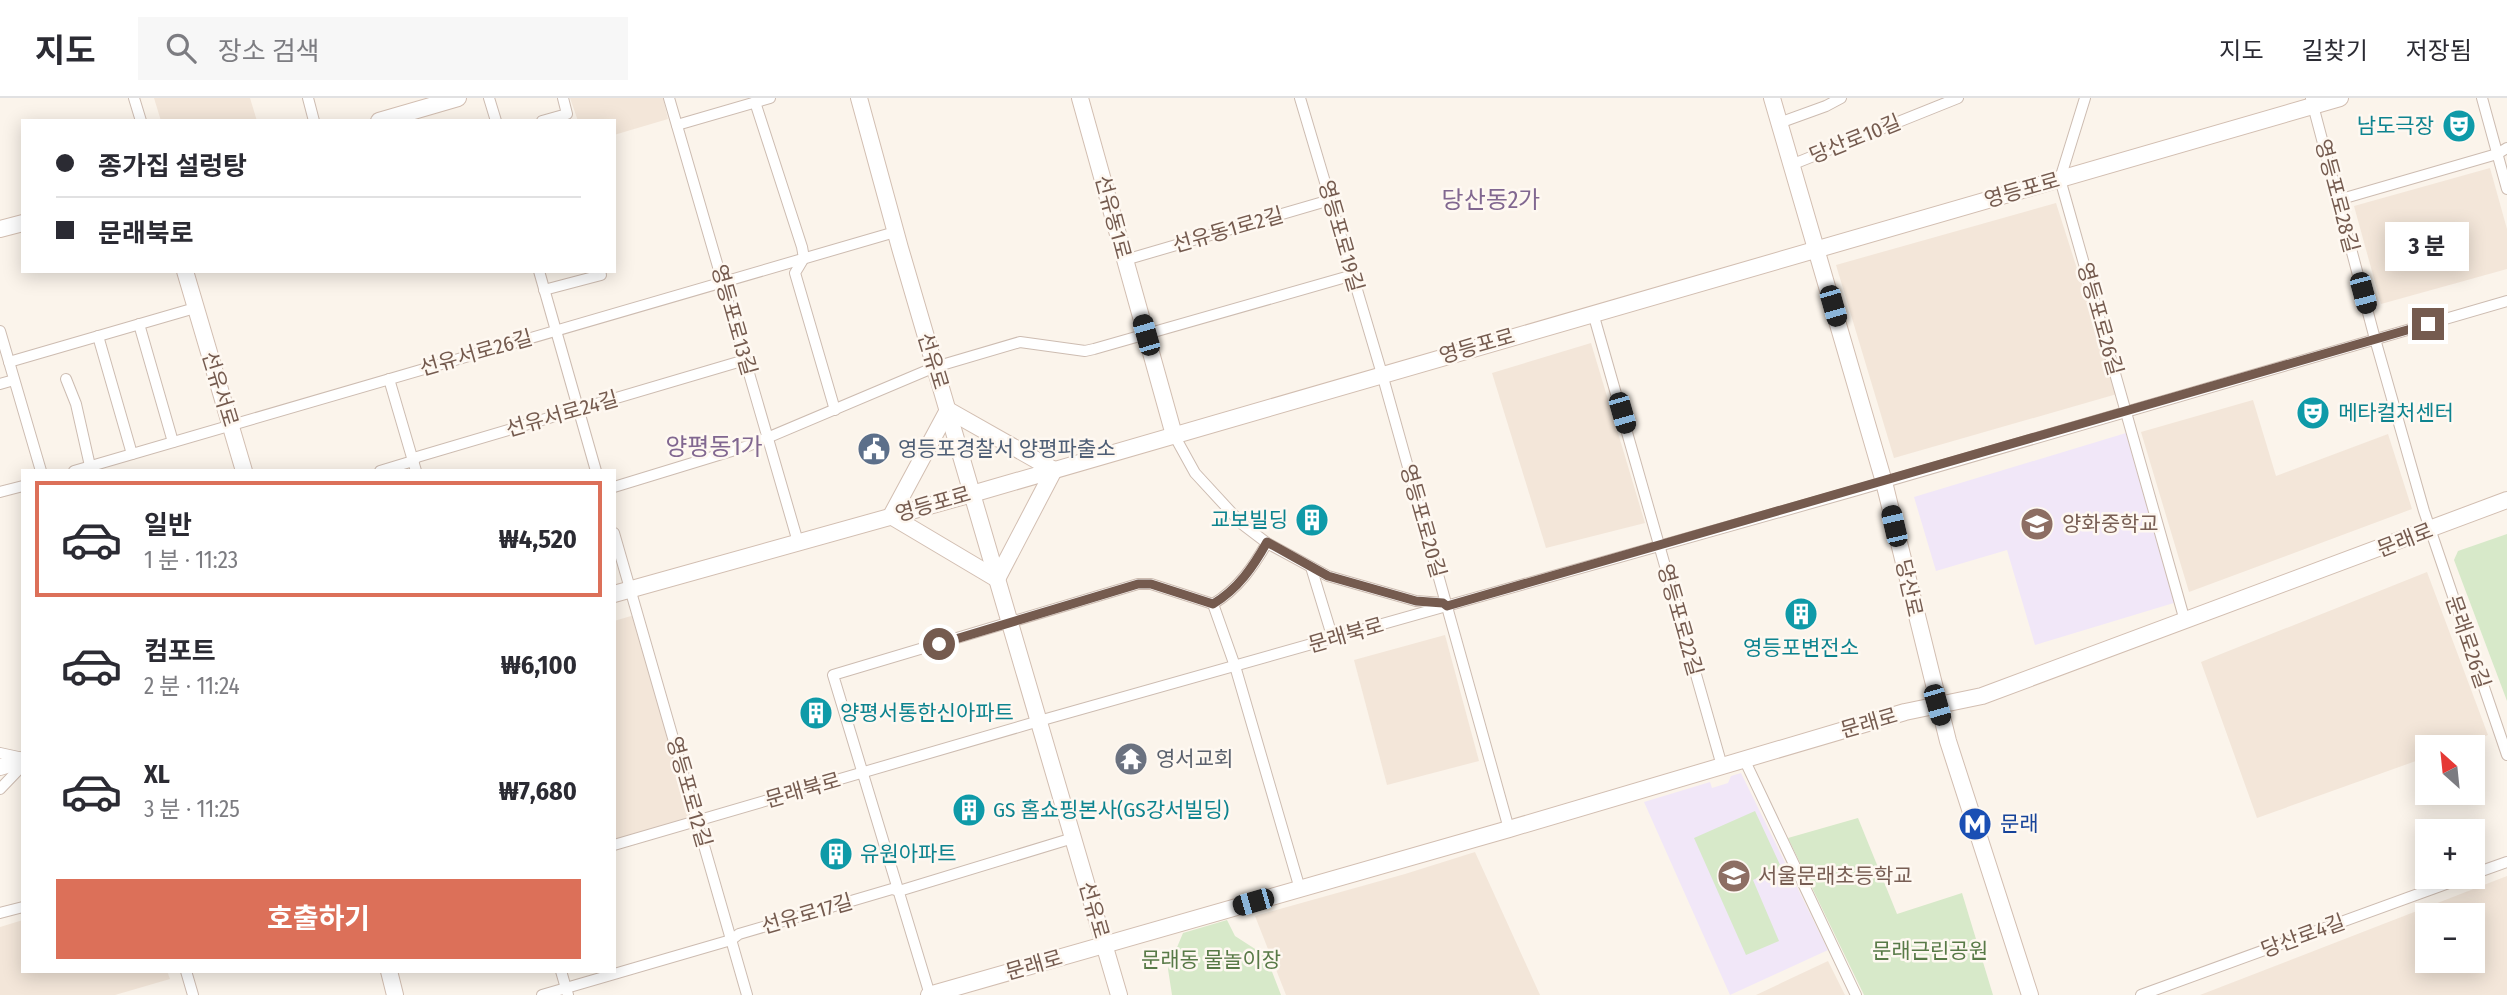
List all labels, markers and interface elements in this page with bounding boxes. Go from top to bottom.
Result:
search box [138,17,628,80]
icon: search [162,29,200,67]
text: 지도 [35,31,96,71]
text: 장소 검색 [218,36,320,67]
text: 지도 [2219,37,2264,65]
text: 길찾기 [2302,37,2368,65]
text: 저장됨 [2406,37,2472,65]
theatre icon: 남도극장 [2440,107,2478,145]
street label: 당산로10길 [1805,109,1905,169]
place label: 남도극장 [2357,113,2434,139]
street label: 영등포로28길 [2309,136,2365,256]
text: 종가집 설렁탕 [98,151,247,182]
street label: 영등포로 [1981,167,2063,213]
street label: 선유동1로 [1089,172,1137,262]
street label: 영등포로19길 [1313,177,1369,295]
district label: 당산동2가 [1442,186,1540,214]
street label: 선유동1로2길 [1170,202,1286,258]
text: 문래북로 [98,218,194,249]
callout: 3 분 [2386,222,2470,272]
text: 3 분 [2409,232,2445,260]
street label: 영등포로26길 [2071,260,2129,378]
street label: 영등포로13길 [706,261,762,379]
car [2348,270,2379,316]
car [1818,283,1849,329]
route end [2412,308,2444,340]
car [1131,312,1162,358]
street label: 영등포로 [1436,323,1518,369]
street label: 선유서로26길 [417,324,535,382]
street label: 선유로 [912,329,954,393]
street label: 선유서로 [196,348,244,430]
street label: 선유서로24길 [503,386,621,442]
car [1607,390,1638,436]
theatre icon: 메타컬처센터 [2294,394,2332,432]
place label: 메타컬처센터 [2338,400,2454,426]
public building icon: 영등포경찰서 양평파출소 [855,430,893,468]
district label: 양평동1가 [665,433,763,461]
place label: 영등포경찰서 양평파출소 [898,436,1115,462]
street label: 영등포로20길 [1394,461,1452,581]
street label: 영등포로 [892,481,974,527]
building icon: 교보빌딩 [1293,501,1331,539]
car [1880,503,1909,549]
school or university icon: 양화중학교 [2018,505,2056,543]
place label: 교보빌딩 [1211,507,1288,533]
icon: car [60,508,123,571]
text: 일반 [144,510,192,541]
place label: 양화중학교 [2062,511,2159,537]
street label: 문래로 [2373,517,2437,563]
text: ₩4,520 [499,524,577,555]
text: 1 분 · 11:23 [144,546,238,574]
street label: 당산로 [1890,557,1928,619]
street label: 영등포로22길 [1652,561,1708,679]
street label: 문래로26길 [2440,592,2496,692]
building icon: 영등포변전소 [1782,595,1820,633]
street label: 문래북로 [1305,612,1387,658]
route start [923,628,955,660]
icon: car [60,634,123,697]
place label: 영등포변전소 [1743,635,1859,661]
text: 컴포트 [144,636,216,667]
text: ₩6,100 [501,650,577,681]
text: 2 분 · 11:24 [144,672,240,700]
car [1922,682,1953,728]
building icon: 양평서통한신아파트 [797,694,835,732]
place label: 양평서통한신아파트 [840,700,1014,726]
street label: 문래로 [1838,703,1900,743]
street label: 영등포로12길 [661,734,717,850]
north arrow [2415,735,2485,805]
map controls [2415,735,2485,973]
temple icon: 영서교회 [1112,740,1150,778]
place label: 영서교회 [1156,746,1233,772]
text: XL [144,759,170,790]
icon: car [60,760,123,823]
street label: 문래북로 [762,767,844,813]
text: ₩7,680 [499,776,577,807]
building icon: GS 홈쇼핑본사(GS강서빌딩) [950,791,988,829]
text: 3 분 · 11:25 [144,795,240,823]
place label: GS 홈쇼핑본사(GS강서빌딩) [993,797,1229,823]
metro station icon: 문래 [1956,805,1994,843]
place label: 문래 [2000,811,2039,837]
button: + [2415,819,2485,889]
building icon: 유원아파트 [817,835,855,873]
place label: 유원아파트 [860,841,957,867]
school or university icon: 서울문래초등학교 [1715,857,1753,895]
place label: 서울문래초등학교 [1758,863,1913,889]
button: 호출하기 [56,879,581,959]
street label: 선유로 [1074,879,1114,941]
car [1230,886,1277,918]
street label: 선유로17길 [758,889,856,939]
button: − [2415,903,2485,973]
street label: 당산로4길 [2257,909,2349,963]
park label: 문래근린공원 [1872,938,1988,964]
street label: 문래로 [1003,945,1065,985]
park label: 문래동 물놀이장 [1141,947,1281,973]

